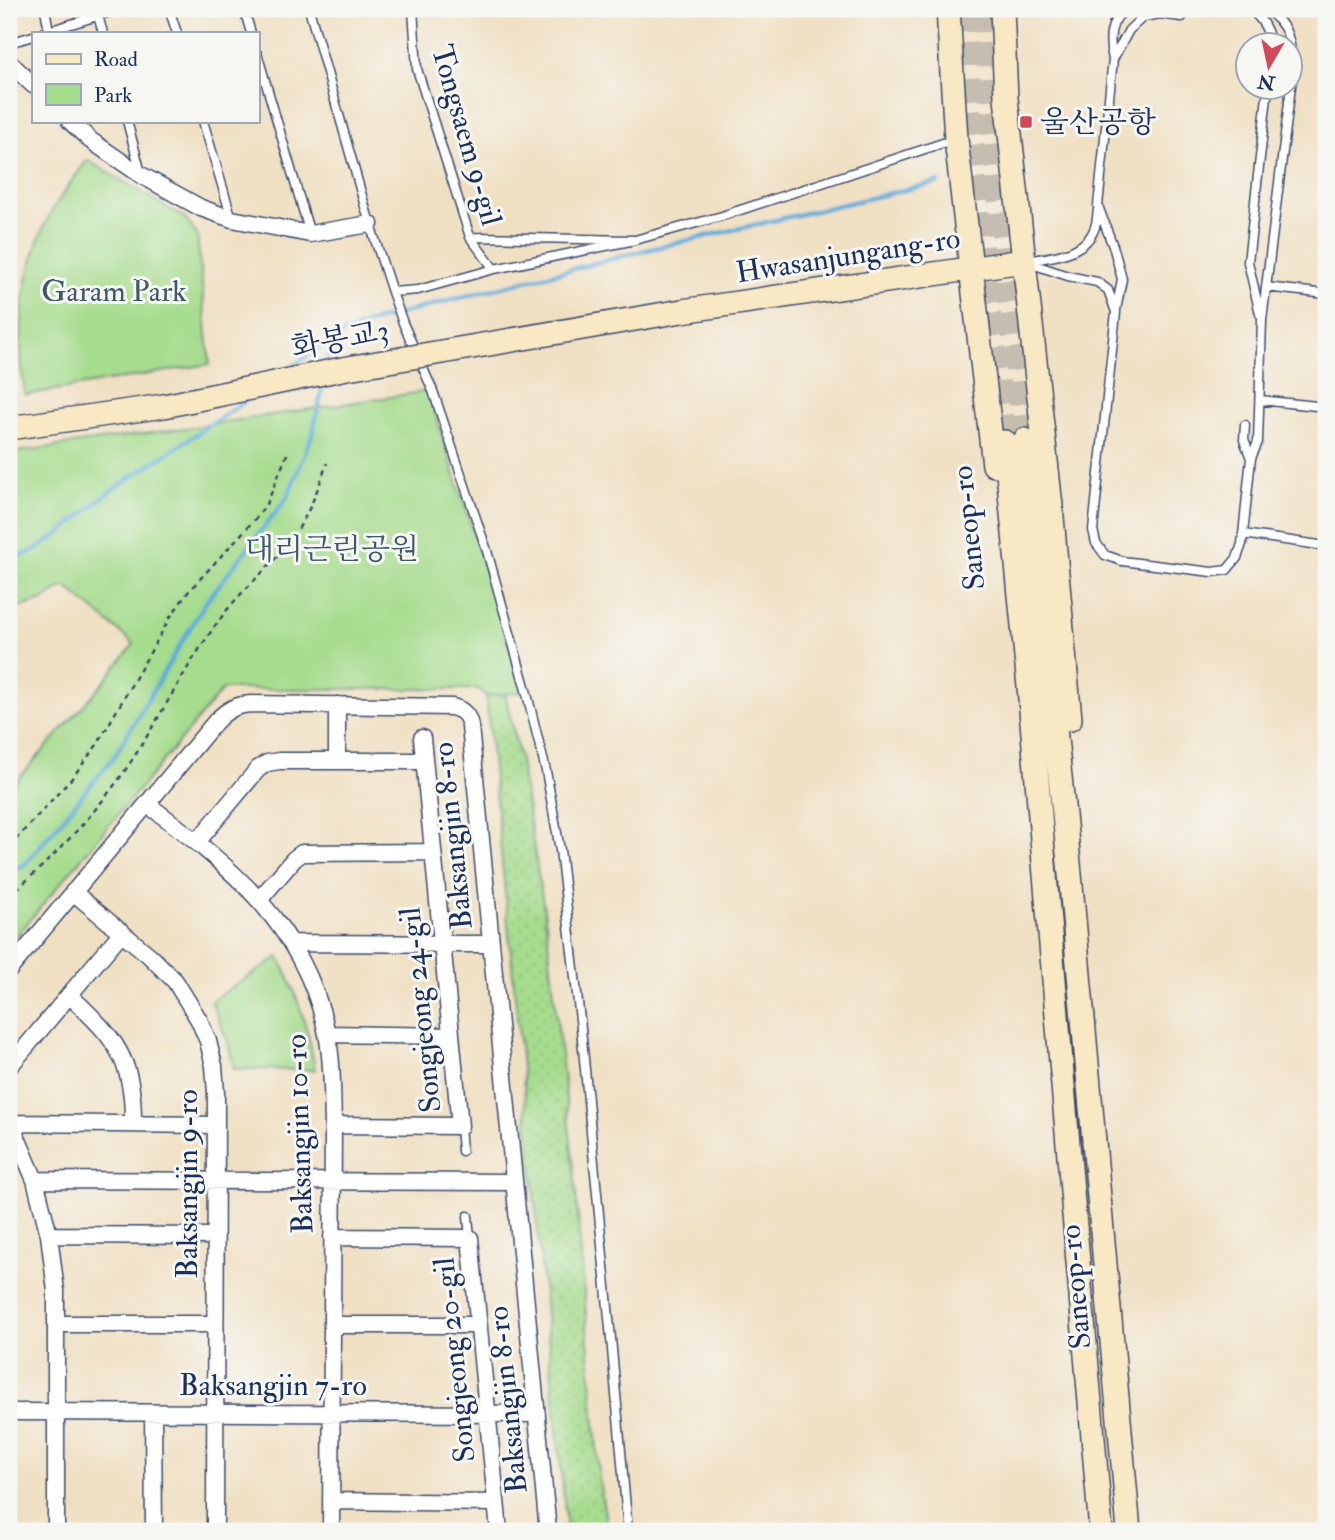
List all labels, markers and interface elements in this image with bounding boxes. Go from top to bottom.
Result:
legend [32,32,259,122]
north arrow [1234,32,1304,102]
street label: Tongsaem 9-gil [423,40,510,230]
text: Road [94,46,139,73]
text: N [1255,68,1278,95]
text: Park [94,82,132,109]
place label: 울산공항 [1040,104,1156,141]
marker: 울산공항 [1018,114,1034,130]
street label: Hwasanjungang-ro [733,220,963,291]
park label: Garam Park [41,273,187,310]
street label: 화봉교3 [288,312,392,367]
street label: Saneop-ro [944,464,993,592]
park label: 대리근린공원 [245,531,419,568]
street label: Baksangjin 8-ro [424,740,481,931]
street label: Songjeong 24-gil [391,905,450,1115]
street label: Baksangjin 10-ro [278,1033,321,1235]
street label: Baksangjin 9-ro [169,1089,206,1279]
street label: Saneop-ro [1052,1223,1099,1351]
street label: Songjeong 20-gil [425,1255,484,1464]
street label: Baksangjin 8-ro [479,1304,536,1495]
street label: Baksangjin 7-ro [179,1367,367,1404]

